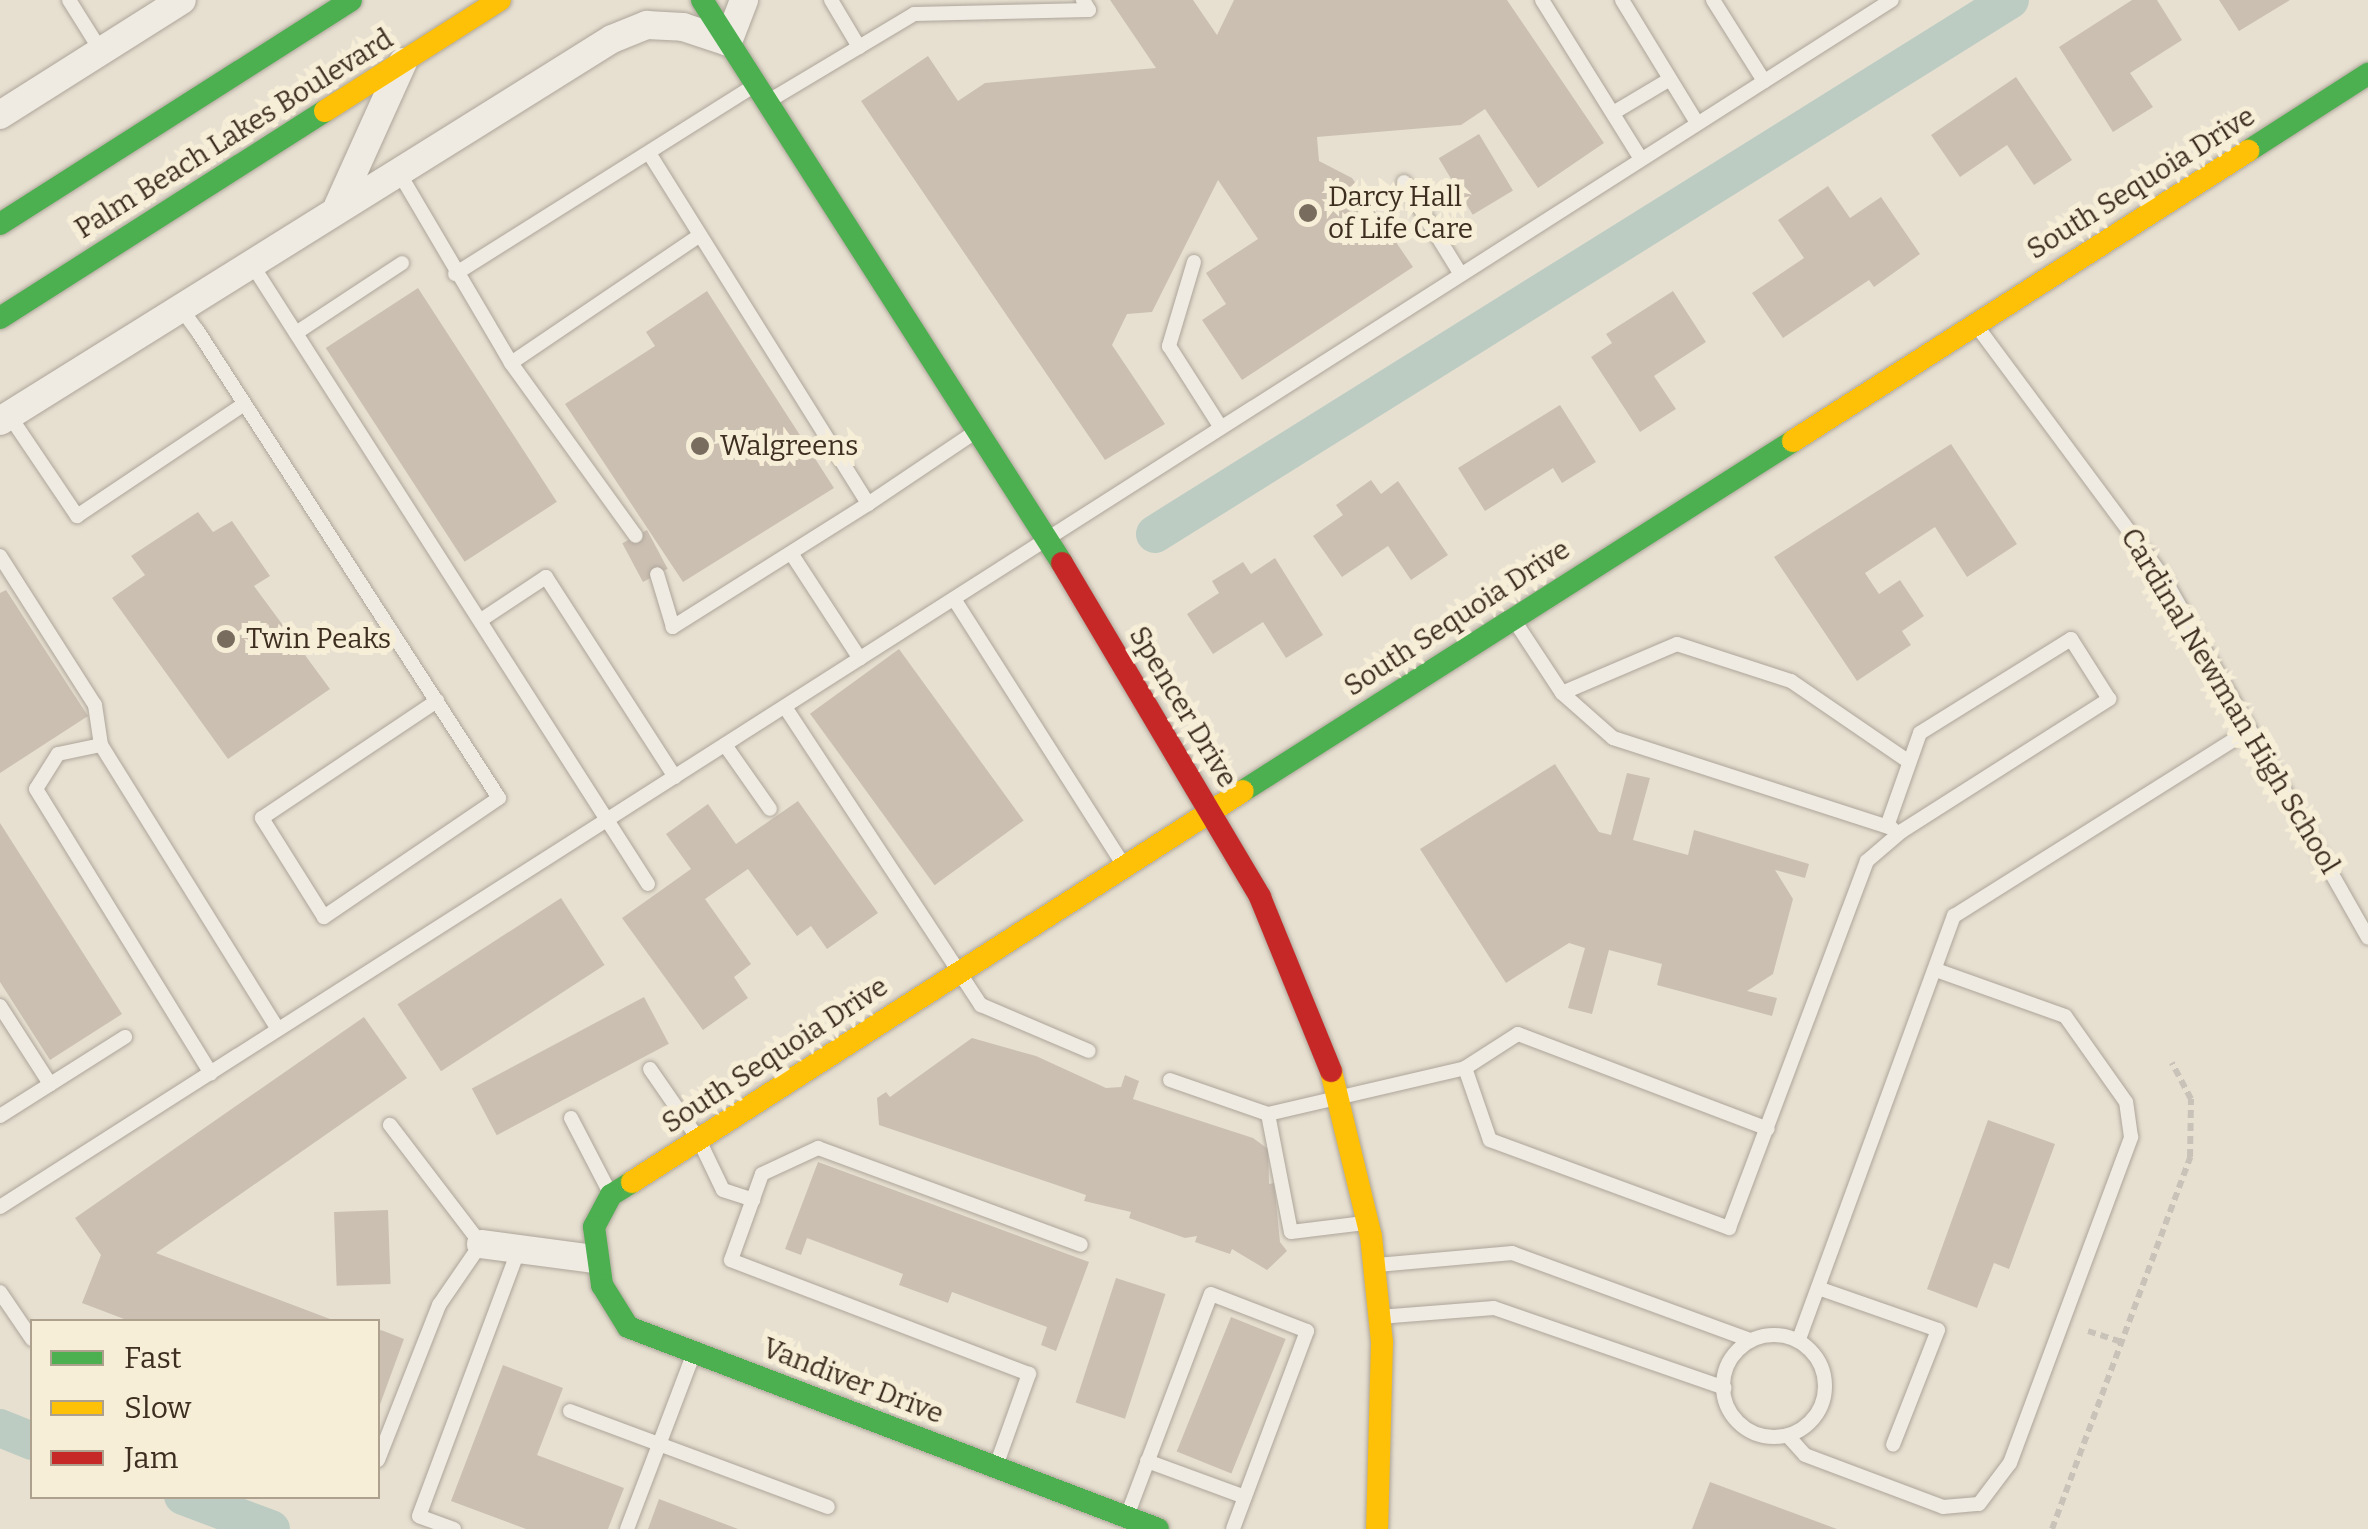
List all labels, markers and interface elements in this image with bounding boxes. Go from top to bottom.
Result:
street label: Palm Beach Lakes Boulevard [69,22,399,246]
street label: South Sequoia Drive [2021,99,2261,267]
place label: Darcy Hall of Life Care [1328,180,1473,246]
marker: Darcy Hall of Life Care [1297,202,1319,224]
place label: Walgreens [720,429,858,463]
marker: Walgreens [689,435,711,457]
street label: Cardinal Newman High School [2113,522,2347,880]
street label: South Sequoia Drive [1338,533,1576,703]
street label: Spencer Drive [1122,620,1244,794]
place label: Twin Peaks [246,622,391,656]
marker: Twin Peaks [215,628,237,650]
street label: South Sequoia Drive [656,970,894,1140]
legend [30,1319,380,1499]
street label: Vandiver Drive [758,1331,948,1431]
text: Fast [124,1340,182,1376]
text: Slow [124,1390,191,1426]
text: Jam [124,1440,178,1476]

